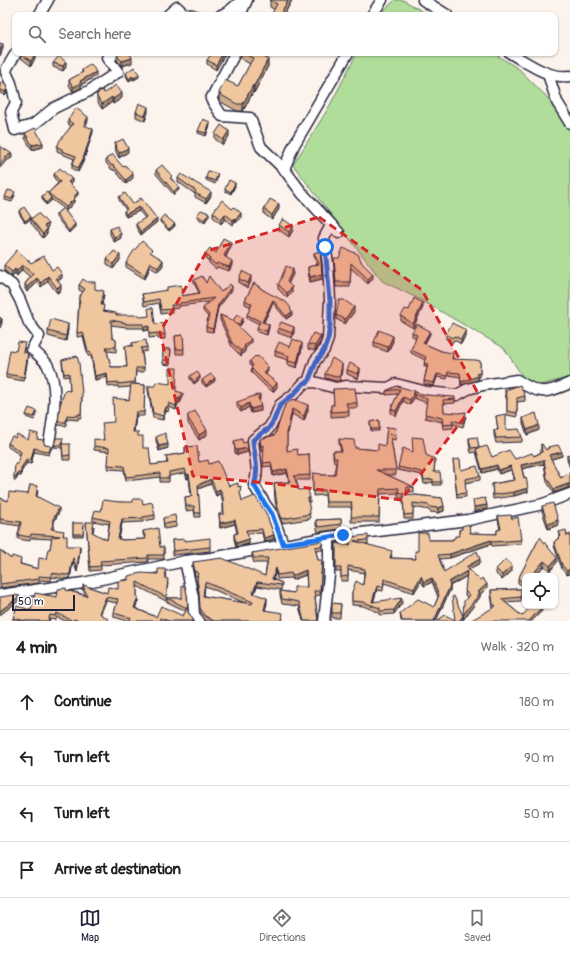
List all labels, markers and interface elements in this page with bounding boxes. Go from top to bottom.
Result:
search box [12,12,558,56]
icon: search [26,23,48,45]
text: Search here [58,25,131,44]
route start [316,238,334,256]
route end [334,526,352,544]
map controls [522,573,558,609]
button: locate [522,573,558,609]
scale bar [12,593,75,612]
text: 50 m [18,595,44,608]
text: 4 min [16,637,57,658]
text: Walk · 320 m [481,639,554,655]
icon: ahead [16,691,38,713]
text: Continue [54,692,112,711]
text: 180 m [519,694,554,710]
icon: left [16,747,38,769]
text: Turn left [54,748,110,767]
text: 90 m [524,750,554,766]
icon: left [16,803,38,825]
text: Turn left [54,804,110,823]
text: 50 m [524,806,554,822]
icon: arrive [16,859,38,881]
text: Arrive at destination [54,860,181,879]
tab: Map [79,907,101,944]
tab: Directions [259,907,306,944]
tab: Saved [464,907,491,944]

